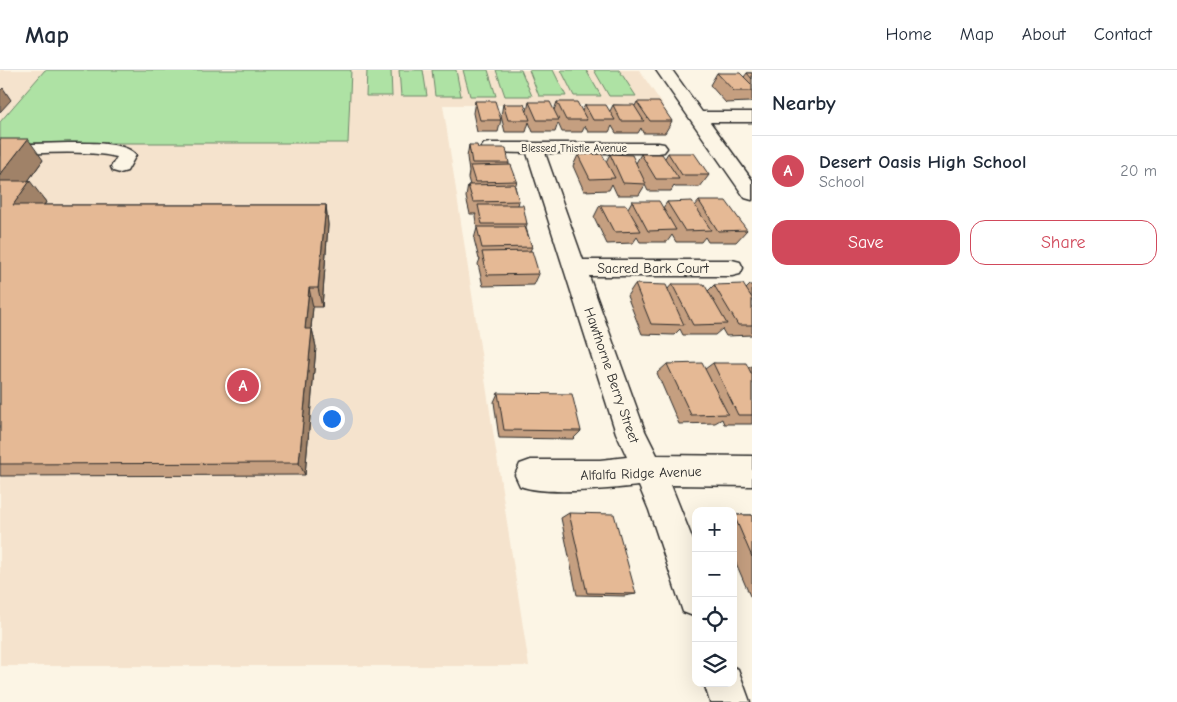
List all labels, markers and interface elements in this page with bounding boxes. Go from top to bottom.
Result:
text: Map [25,21,69,49]
text: Home [885,24,932,45]
text: Map [960,24,994,45]
text: About [1022,24,1066,45]
text: Contact [1094,24,1152,45]
text: Nearby [772,91,836,115]
street label: Blessed Thistle Avenue [521,142,627,155]
text: Desert Oasis High School [819,151,1026,173]
text: A [784,162,792,180]
text: 20 m [1120,162,1157,180]
text: School [819,173,865,191]
button: Save [772,220,960,265]
button: Share [970,220,1157,265]
street label: Sacred Bark Court [597,260,710,277]
street label: Hawthorne Berry Street [580,305,643,446]
pin: A [227,367,259,405]
your location [319,406,345,432]
street label: Alfalfa Ridge Avenue [580,463,702,484]
map controls [692,507,737,687]
button: + [692,507,737,552]
button: − [692,552,737,597]
button: locate [692,597,737,642]
button: layers [692,642,737,687]

